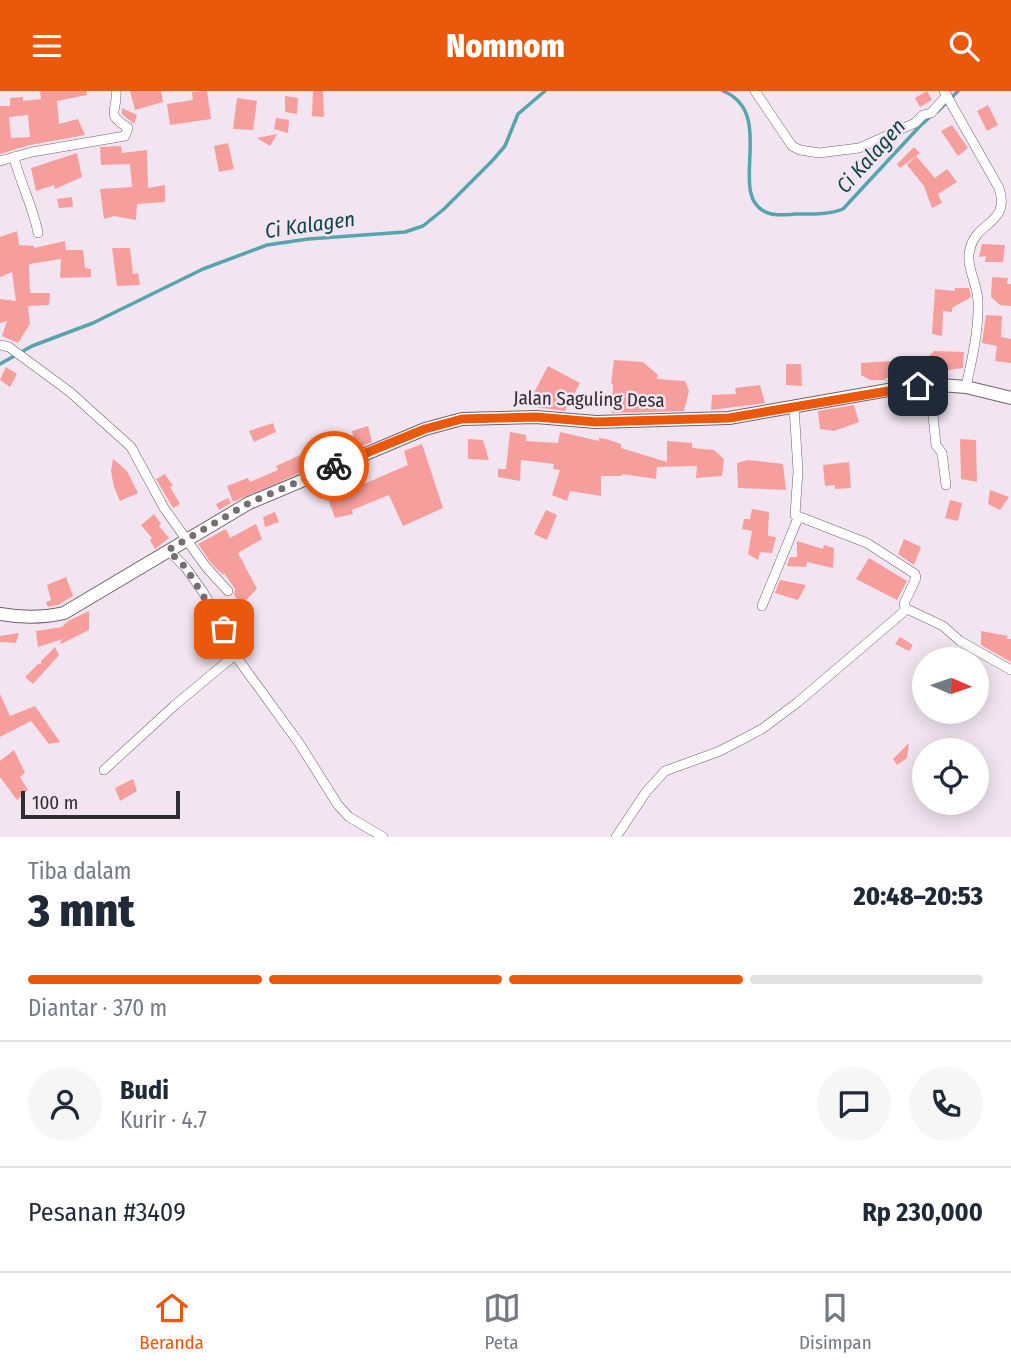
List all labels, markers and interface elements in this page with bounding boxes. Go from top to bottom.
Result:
icon: menu [28,27,66,65]
text: Nomnom [446,27,565,65]
icon: search [945,27,983,65]
water label: Ci Kalagen [831,114,911,198]
water label: Ci Kalagen [263,206,357,244]
pin [888,356,948,416]
icon: home [899,367,937,405]
street label: Jalan Saguling Desa [513,386,665,412]
courier [299,431,369,501]
icon: bike [315,447,353,485]
pin [194,599,254,659]
icon: bag [205,610,243,648]
north arrow [912,647,989,725]
map controls [912,647,989,815]
button: locate [912,738,989,815]
scale bar [21,788,180,820]
text: 100 m [32,791,78,814]
text: Tiba dalam [28,857,131,885]
text: 20:48–20:53 [854,881,983,912]
text: 3 mnt [28,883,135,938]
text: Diantar · 370 m [28,994,167,1022]
button: person [28,1067,102,1141]
button: chat [817,1067,891,1141]
button: phone [909,1067,983,1141]
text: Budi [120,1075,169,1106]
text: Kurir · 4.7 [120,1106,207,1134]
text: Pesanan #3409 [28,1197,186,1228]
text: Rp 230,000 [862,1197,983,1228]
tab: Beranda [139,1289,204,1354]
tab: Peta [483,1289,521,1354]
tab: Disimpan [799,1289,872,1354]

